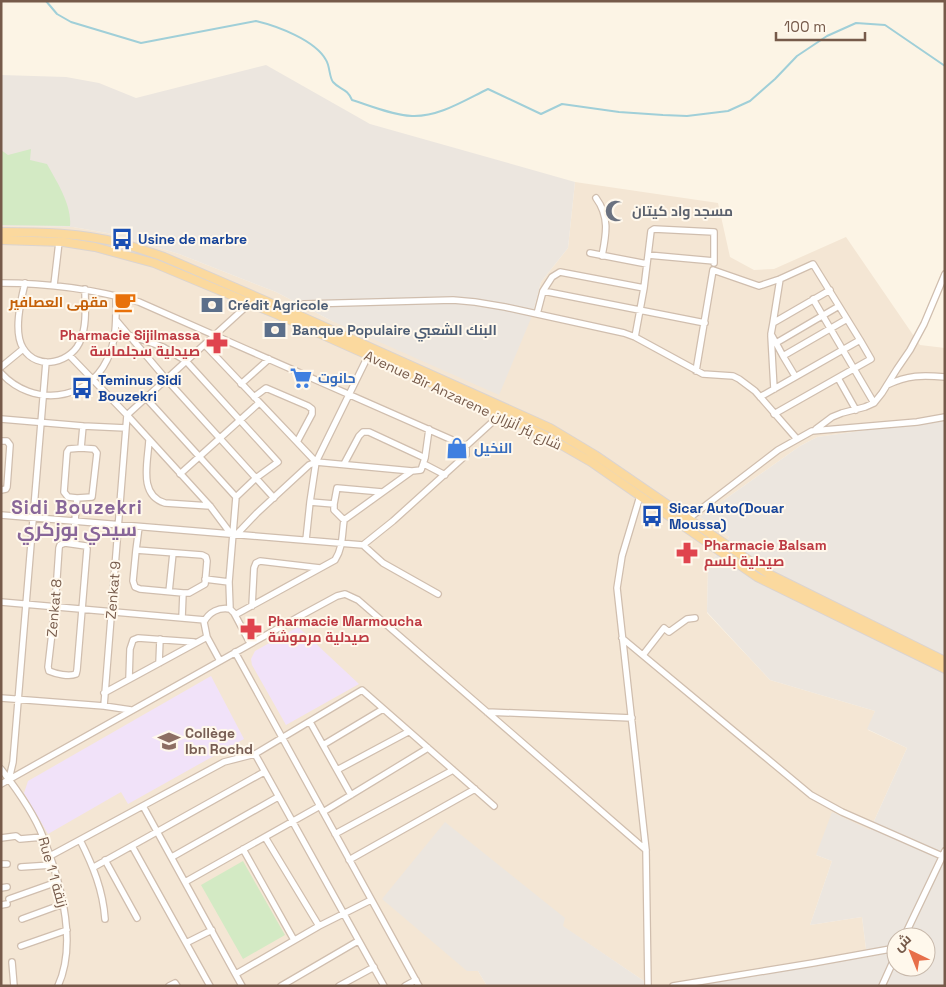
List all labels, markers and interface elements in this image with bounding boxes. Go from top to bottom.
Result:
scale bar [776,10,865,42]
text: 100 m [784,17,826,36]
mosque icon: مسجد واد كيتان [603,198,629,224]
place label: مسجد واد كيتان [632,202,733,220]
bus stop icon: Usine de marbre [109,226,135,252]
place label: Usine de marbre [138,230,247,248]
cafe icon: مقهى العصافير [112,289,138,315]
bank icon: Crédit Agricole [199,292,225,318]
place label: مقهى العصافير [8,293,108,311]
place label: Crédit Agricole [228,296,328,314]
bank icon: Banque Populaire البنك الشعبي [262,317,288,343]
place label: Banque Populaire البنك الشعبي [292,321,497,342]
place label: Pharmacie Sijilmassa صيدلية سجلماسة [60,326,200,360]
pharmacy icon: Pharmacie Sijilmassa صيدلية سجلماسة [204,330,230,356]
street label: Avenue Bir Anzarene شارع بئر أنزران [361,346,565,454]
supermarket icon: حانوت [288,365,314,391]
place label: حانوت [318,369,356,387]
place label: Teminus Sidi Bouzekri [98,371,182,405]
bus stop icon: Teminus Sidi Bouzekri [69,375,95,401]
shop icon: النخيل [444,435,470,461]
place label: النخيل [474,439,513,457]
district label: Sidi Bouzekri سيدي بوزكري [11,495,143,545]
place label: Sicar Auto(Douar Moussa) [669,499,785,533]
bus stop icon: Sicar Auto(Douar Moussa) [639,503,665,529]
place label: Pharmacie Balsam صيدلية بلسم [704,536,827,571]
pharmacy icon: Pharmacie Balsam صيدلية بلسم [674,540,700,566]
street label: Zenkat 9 [101,560,125,620]
street label: Zenkat 8 [42,578,66,638]
place label: Pharmacie Marmoucha صيدلية مرموشة [268,612,422,646]
pharmacy icon: Pharmacie Marmoucha صيدلية مرموشة [238,616,264,642]
place label: Collège Ibn Rochd [185,724,253,758]
school or university icon: Collège Ibn Rochd [156,728,182,754]
street label: Rue 1 زنقة 1 [34,835,72,909]
north arrow [886,927,936,977]
text: ش [889,930,915,955]

